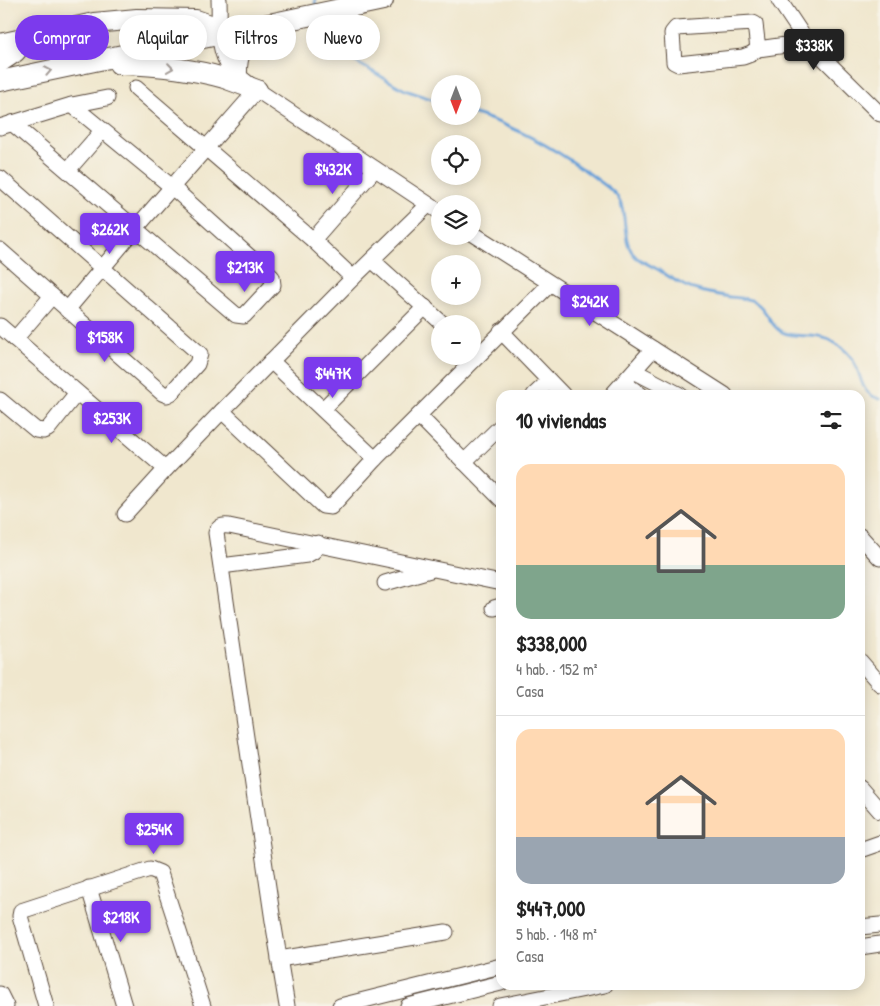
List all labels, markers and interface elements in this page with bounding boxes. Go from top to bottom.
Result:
chip: Comprar [15,15,109,60]
chip: Alquilar [119,15,207,60]
chip: Filtros [217,15,296,60]
chip: Nuevo [306,15,380,60]
pin: $338K [779,28,849,71]
text: $338K [795,34,833,56]
one-way arrow [167,62,175,73]
one-way arrow [43,66,52,77]
north arrow [431,75,481,125]
map controls [431,75,481,365]
button: locate [431,135,481,185]
pin: $432K [298,152,368,195]
text: $432K [314,158,352,180]
button: layers [431,195,481,245]
pin: $262K [75,212,145,255]
text: $262K [91,218,129,240]
pin: $213K [210,250,280,293]
button: + [431,255,481,305]
text: $213K [227,256,263,278]
pin: $242K [555,284,625,327]
text: $242K [571,290,609,312]
button: − [431,315,481,365]
pin: $158K [70,320,140,363]
text: $158K [87,326,123,348]
pin: $447K [298,356,368,399]
text: $447K [315,362,351,384]
pin: $253K [77,402,147,444]
text: 10 viviendas [516,406,606,435]
icon: filters [817,406,845,434]
text: $253K [93,407,131,429]
icon: home [636,496,726,586]
text: $338,000 [516,629,587,658]
text: 4 hab. · 152 m² [516,658,598,680]
text: Casa [516,680,543,702]
icon: home [636,762,726,852]
pin: $254K [119,812,189,855]
text: $254K [136,818,172,840]
text: $447,000 [516,894,585,923]
pin: $218K [86,900,156,943]
text: $218K [103,906,139,928]
text: 5 hab. · 148 m² [516,923,597,945]
text: Casa [516,945,543,967]

